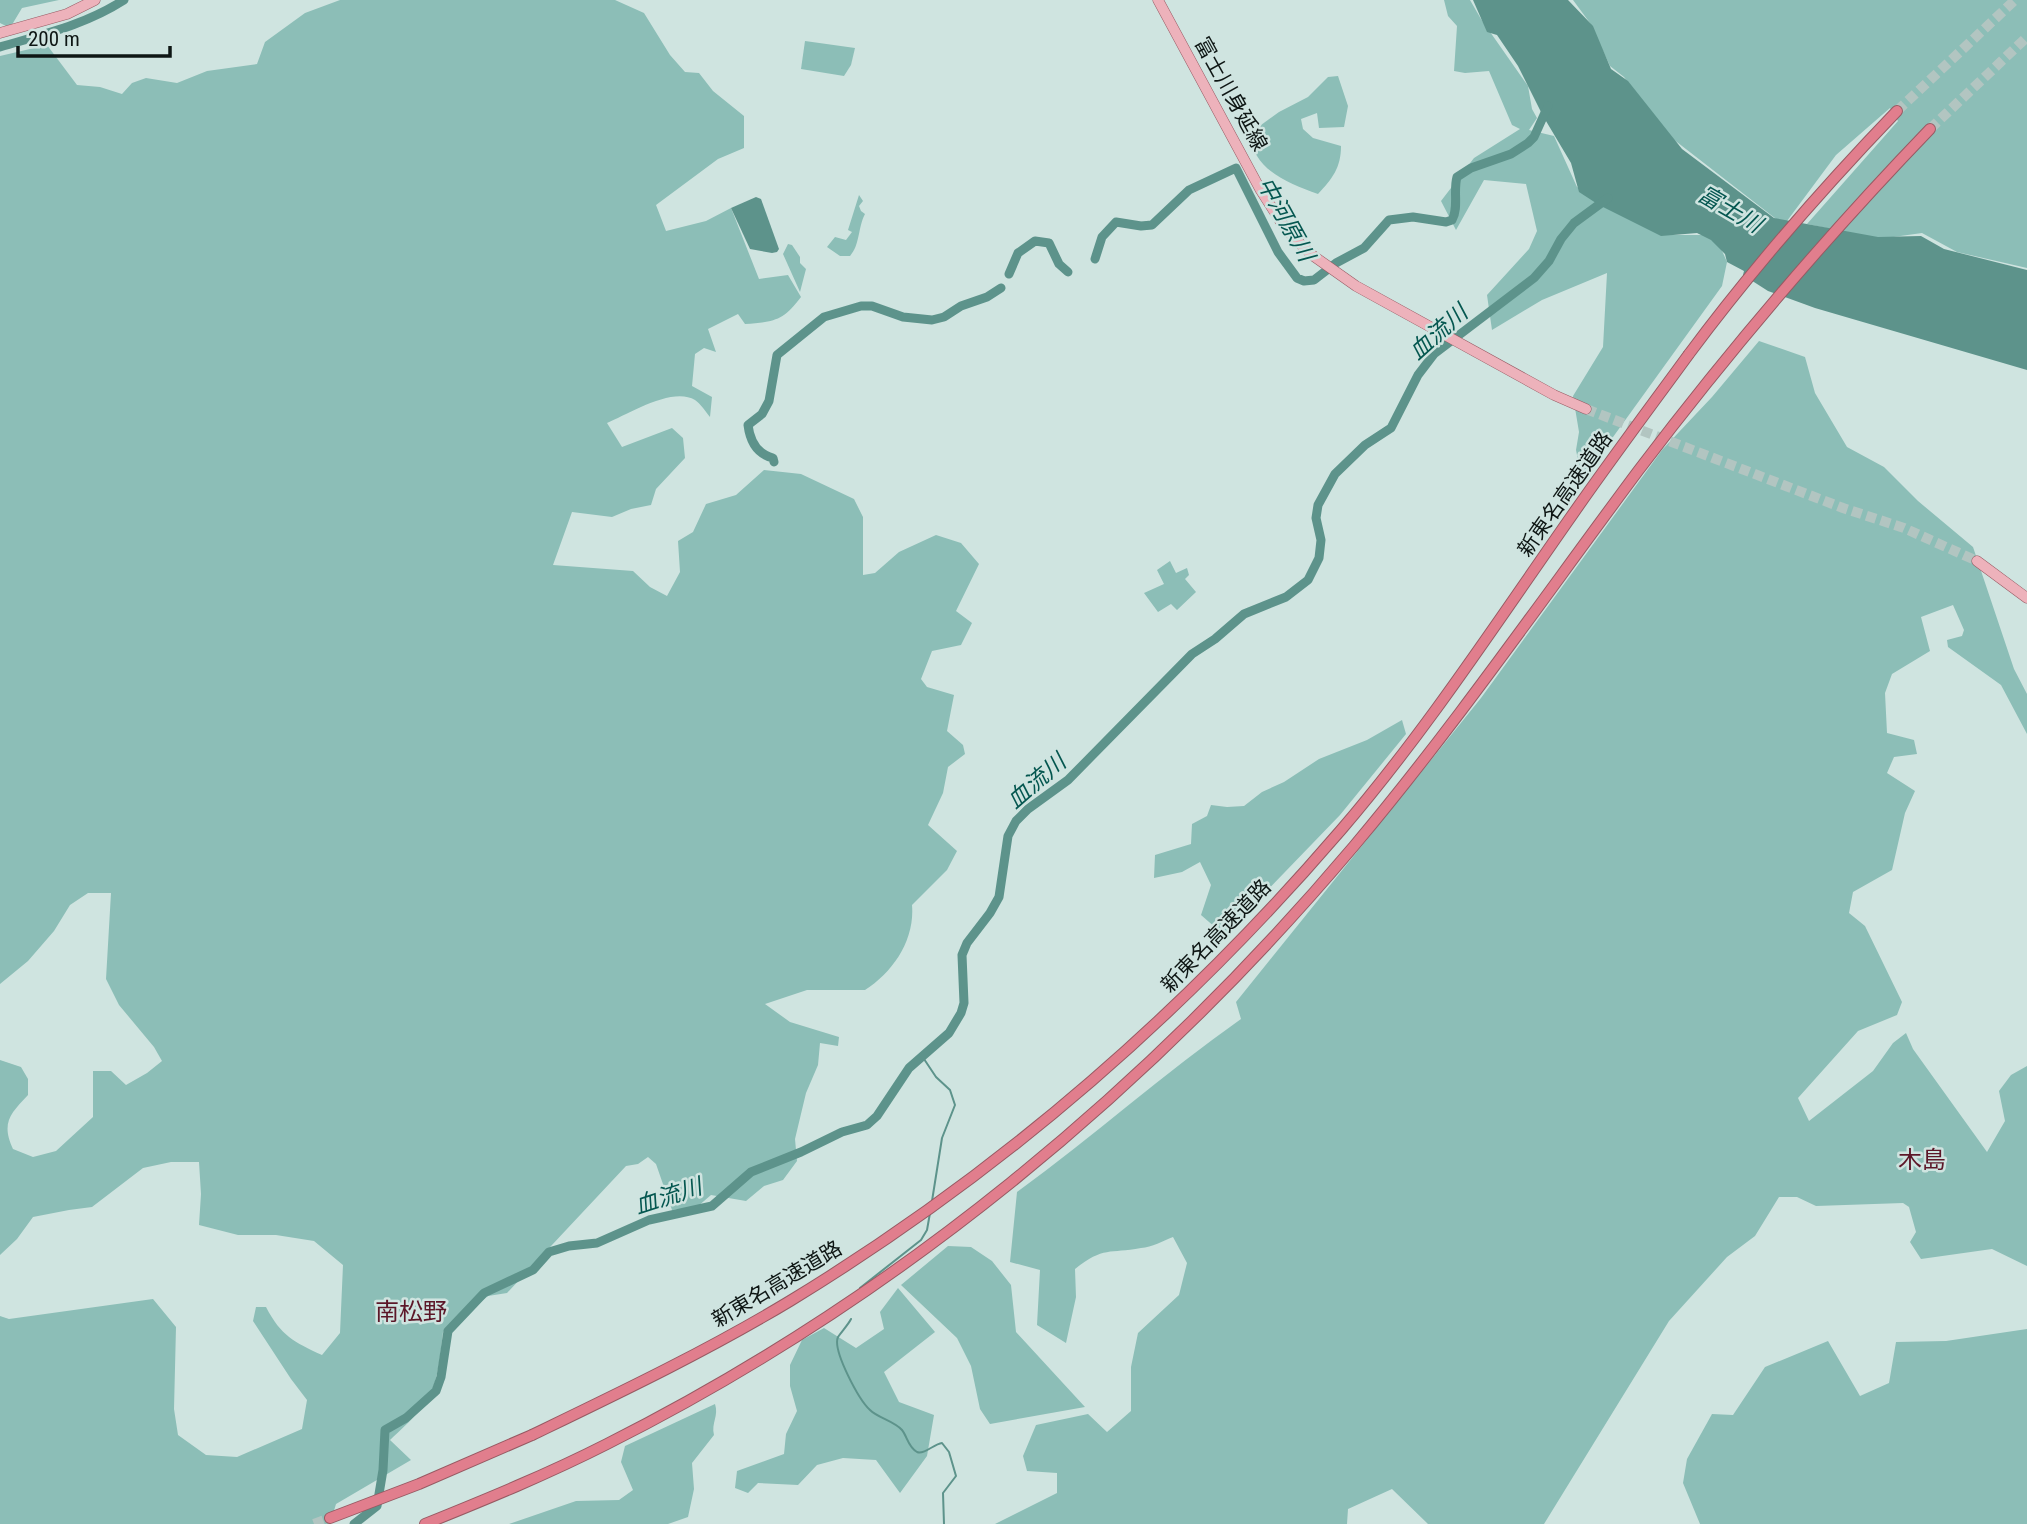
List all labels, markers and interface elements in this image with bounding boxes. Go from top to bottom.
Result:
scale bar [18,14,170,58]
text: 200 m [28,27,80,51]
street label: 富士川身延線 [1190,33,1272,155]
water label: 中河原川 [1251,172,1321,269]
water label: 富士川 [1693,180,1769,240]
water label: 血流川 [1404,297,1475,365]
street label: 新東名高速道路 [1513,427,1617,561]
water label: 血流川 [1001,747,1073,814]
street label: 新東名高速道路 [1156,875,1276,997]
district label: 木島 [1898,1146,1946,1174]
water label: 血流川 [631,1172,708,1220]
street label: 新東名高速道路 [708,1236,846,1332]
district label: 南松野 [375,1298,447,1326]

